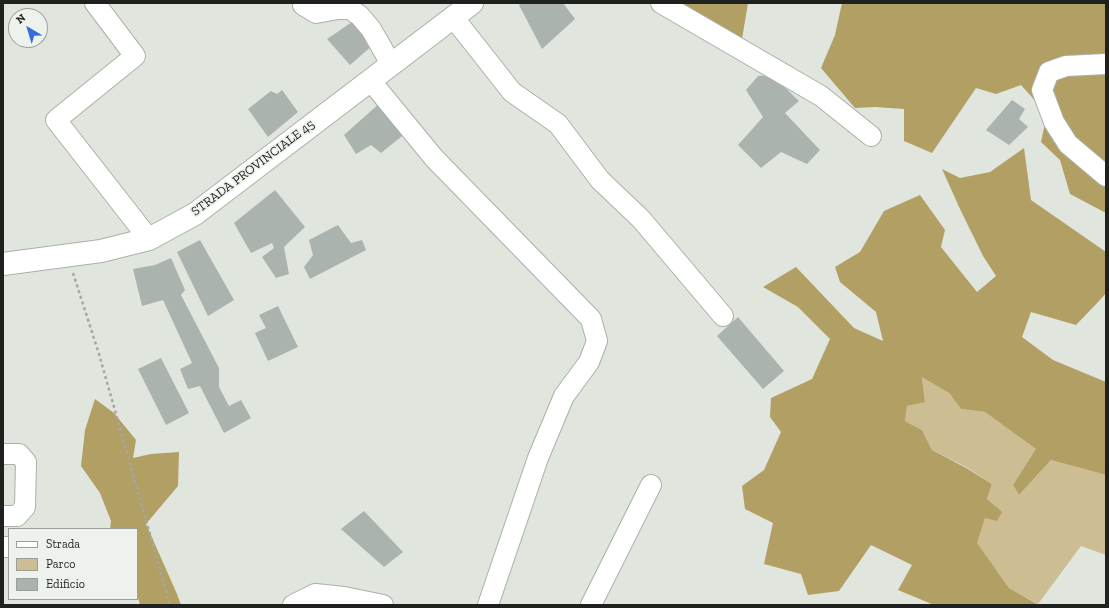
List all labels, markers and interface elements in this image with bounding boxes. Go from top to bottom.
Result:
north arrow [8,8,48,48]
text: N [14,11,28,27]
street label: STRADA PROVINCIALE 45 [188,117,318,219]
legend [8,528,138,600]
text: Strada [46,537,80,551]
text: Parco [46,557,75,571]
text: Edificio [46,577,85,591]

